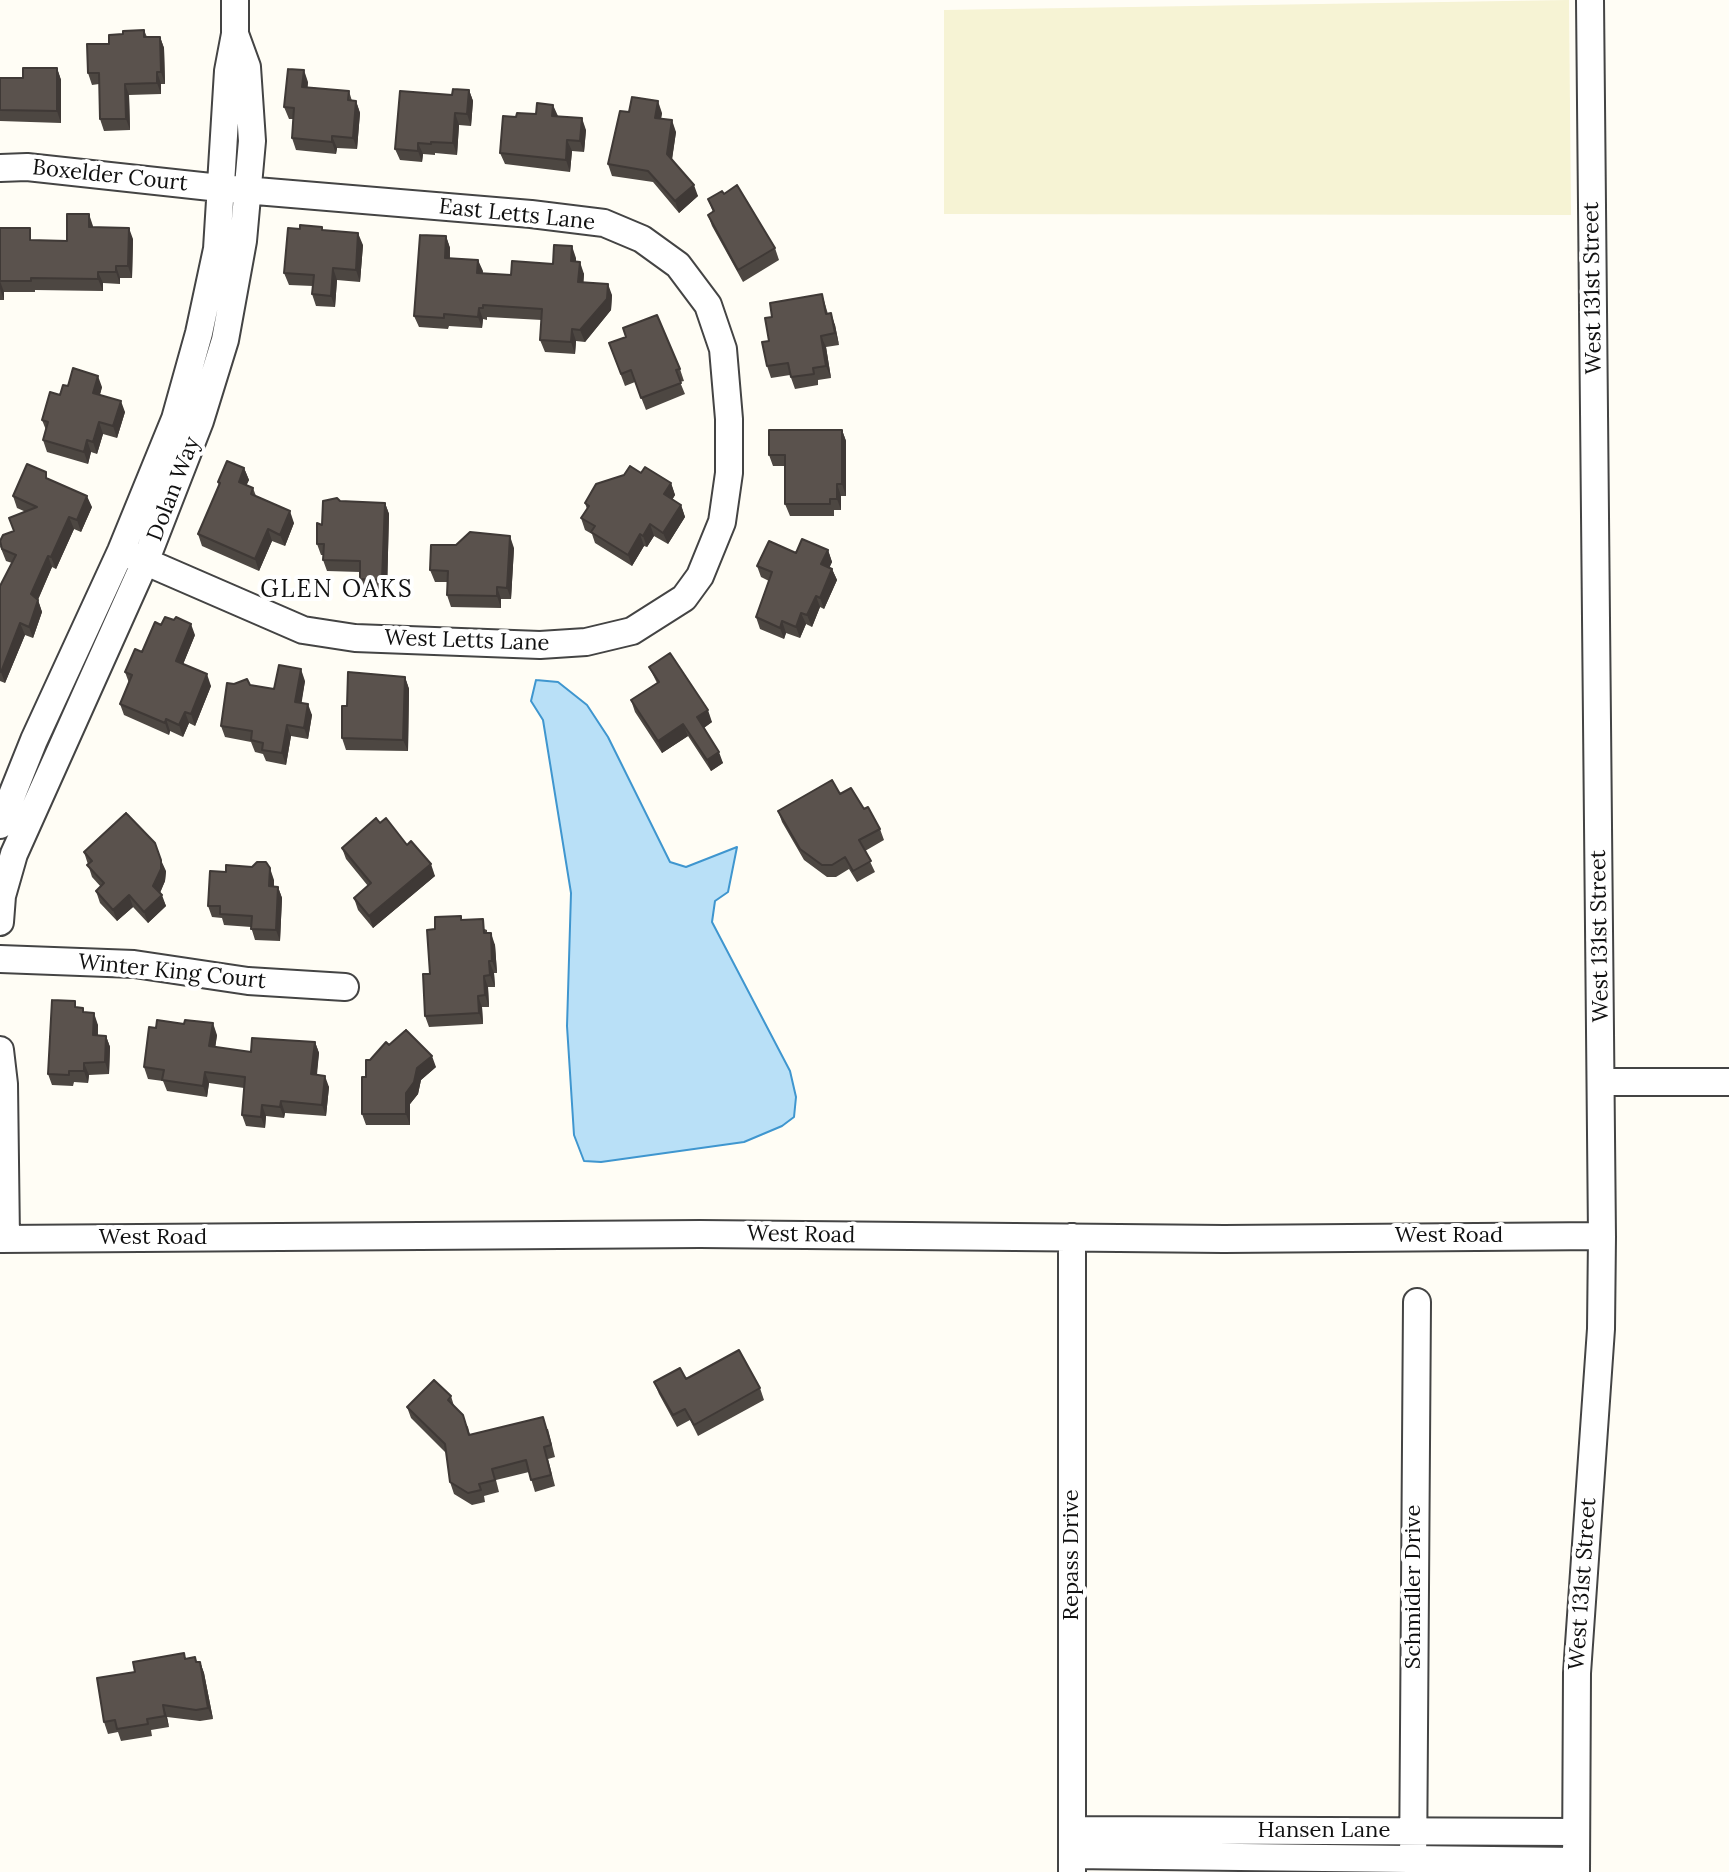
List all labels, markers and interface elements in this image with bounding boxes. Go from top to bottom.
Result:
street label: Boxelder Court [31,155,189,197]
street label: East Letts Lane [438,194,596,236]
street label: West 131st Street [1578,201,1608,375]
street label: Dolan Way [142,433,206,545]
district label: GLEN OAKS [260,576,414,604]
street label: West Letts Lane [384,625,550,657]
street label: West 131st Street [1585,849,1615,1023]
street label: Winter King Court [77,949,267,995]
street label: West Road [747,1221,855,1249]
street label: West Road [1395,1223,1503,1249]
street label: West Road [99,1225,207,1251]
street label: Repass Drive [1059,1489,1085,1621]
street label: West 131st Street [1564,1497,1602,1671]
street label: Schmidler Drive [1401,1505,1427,1669]
street label: Hansen Lane [1258,1818,1390,1844]

